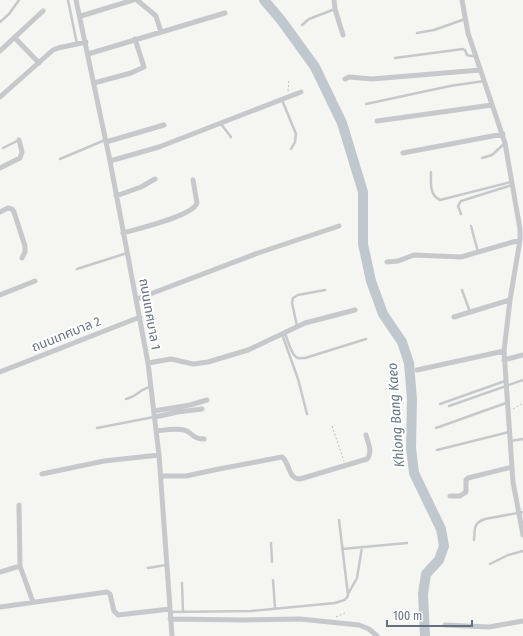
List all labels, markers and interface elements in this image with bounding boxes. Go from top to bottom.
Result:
street label: ถนนเทศบาล 1 [136,277,164,351]
street label: ถนนเทศบาล 2 [29,313,103,355]
water label: Khlong Bang Kaeo [384,362,408,468]
scale bar [387,602,472,628]
text: 100 m [393,609,422,623]

